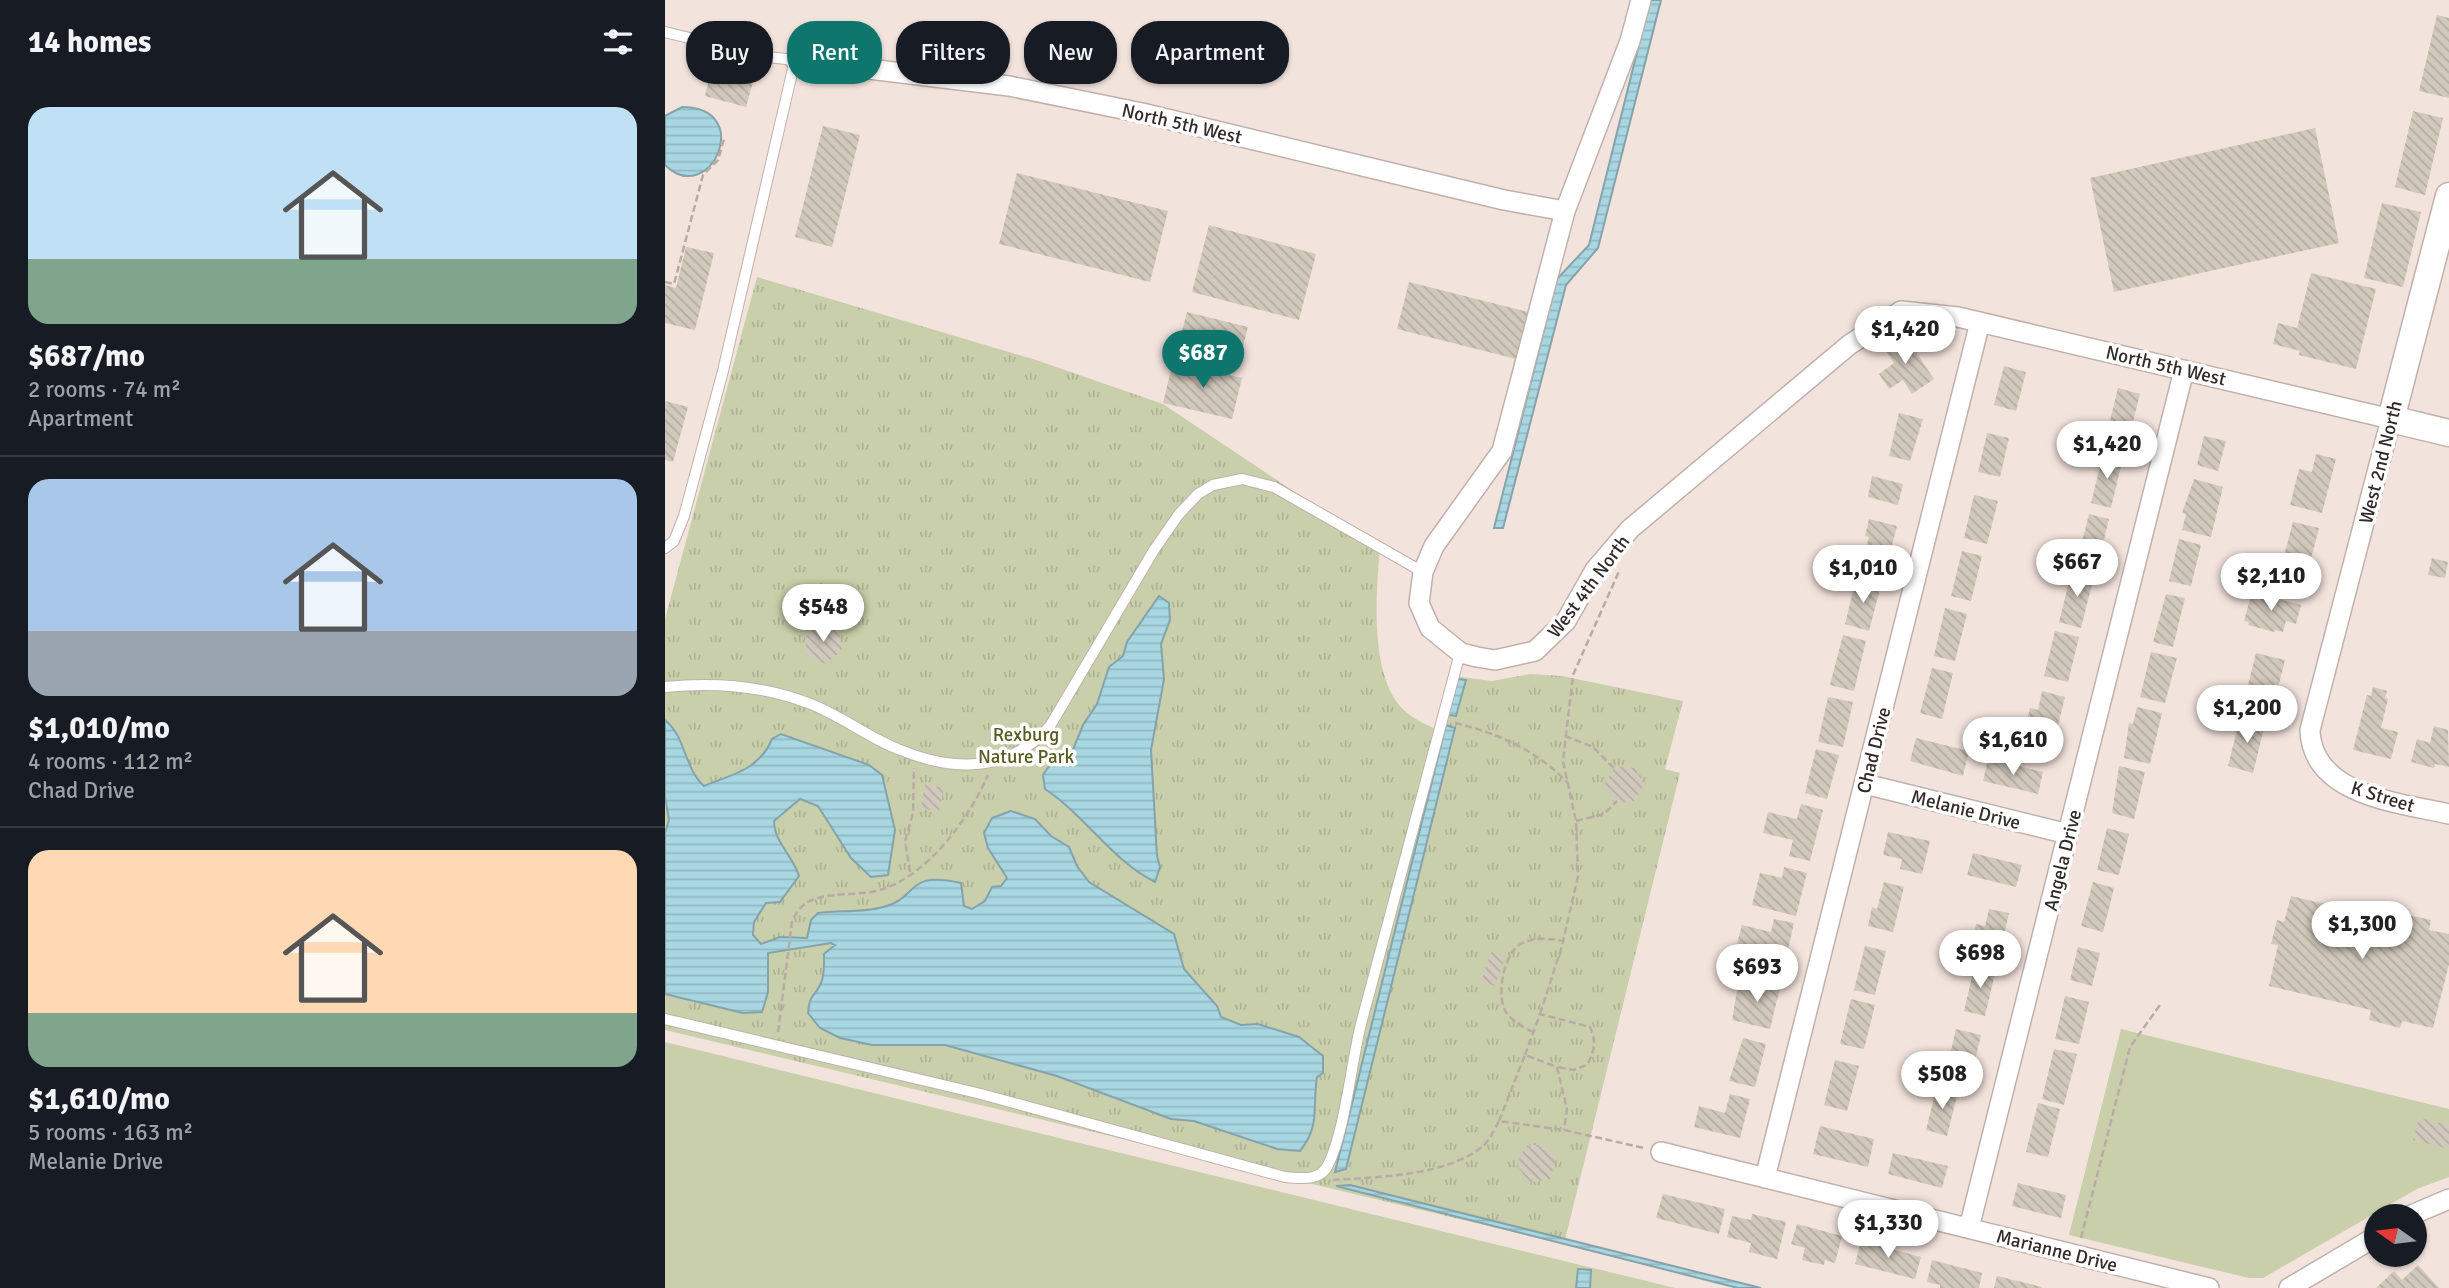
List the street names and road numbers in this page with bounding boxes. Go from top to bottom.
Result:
street label: North 5th West [1119,98,1245,150]
street label: North 5th West [2103,340,2229,392]
street label: West 2nd North [2354,398,2408,526]
street label: West 4th North [1542,530,1635,643]
street label: Chad Drive [1852,705,1896,796]
street label: K Street [2348,776,2418,818]
street label: Melanie Drive [1909,785,2023,835]
street label: Angela Drive [2039,807,2087,913]
street label: Marianne Drive [1994,1224,2120,1278]

